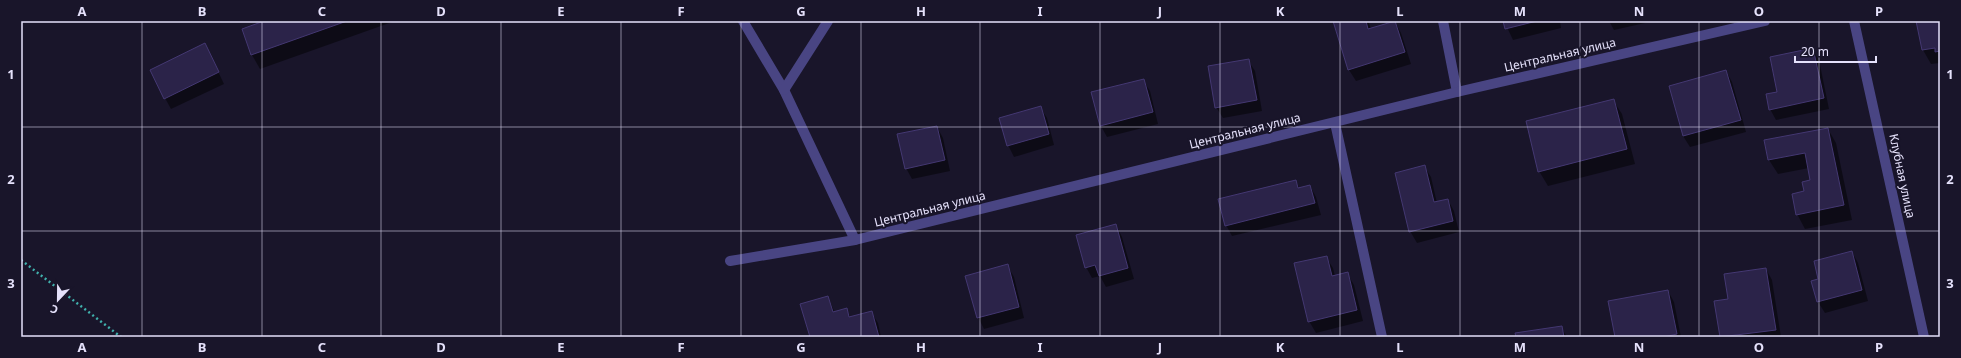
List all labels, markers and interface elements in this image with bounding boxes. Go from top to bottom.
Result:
text: A [78,2,87,20]
text: B [198,2,206,20]
text: C [318,2,326,20]
text: D [436,2,446,20]
text: E [557,2,565,20]
text: F [677,2,685,20]
text: G [796,2,806,20]
text: H [916,2,926,20]
text: I [1037,2,1043,20]
text: J [1157,2,1162,20]
text: K [1276,2,1285,20]
text: L [1396,2,1404,20]
text: M [1514,2,1526,20]
text: N [1634,2,1644,20]
text: O [1754,2,1764,20]
text: P [1875,2,1883,20]
street label: Центральная улица [1502,33,1617,76]
scale bar [1795,38,1876,64]
text: 20 m [1801,43,1829,60]
text: 1 [7,65,15,83]
text: 1 [1946,65,1954,83]
street label: Центральная улица [1187,108,1302,153]
street label: Клубная улица [1885,132,1920,220]
text: 2 [7,170,15,188]
text: 2 [1946,170,1954,188]
street label: Центральная улица [872,186,987,231]
text: 3 [7,274,15,292]
text: 3 [1946,274,1954,292]
north arrow [38,280,78,320]
text: С [48,301,60,318]
text: A [78,338,87,356]
text: B [198,338,206,356]
text: C [318,338,326,356]
text: D [436,338,446,356]
text: E [557,338,565,356]
text: F [677,338,685,356]
text: G [796,338,806,356]
text: H [916,338,926,356]
text: I [1037,338,1043,356]
text: J [1157,338,1162,356]
text: K [1276,338,1285,356]
text: L [1396,338,1404,356]
text: M [1514,338,1526,356]
text: N [1634,338,1644,356]
text: O [1754,338,1764,356]
text: P [1875,338,1883,356]

